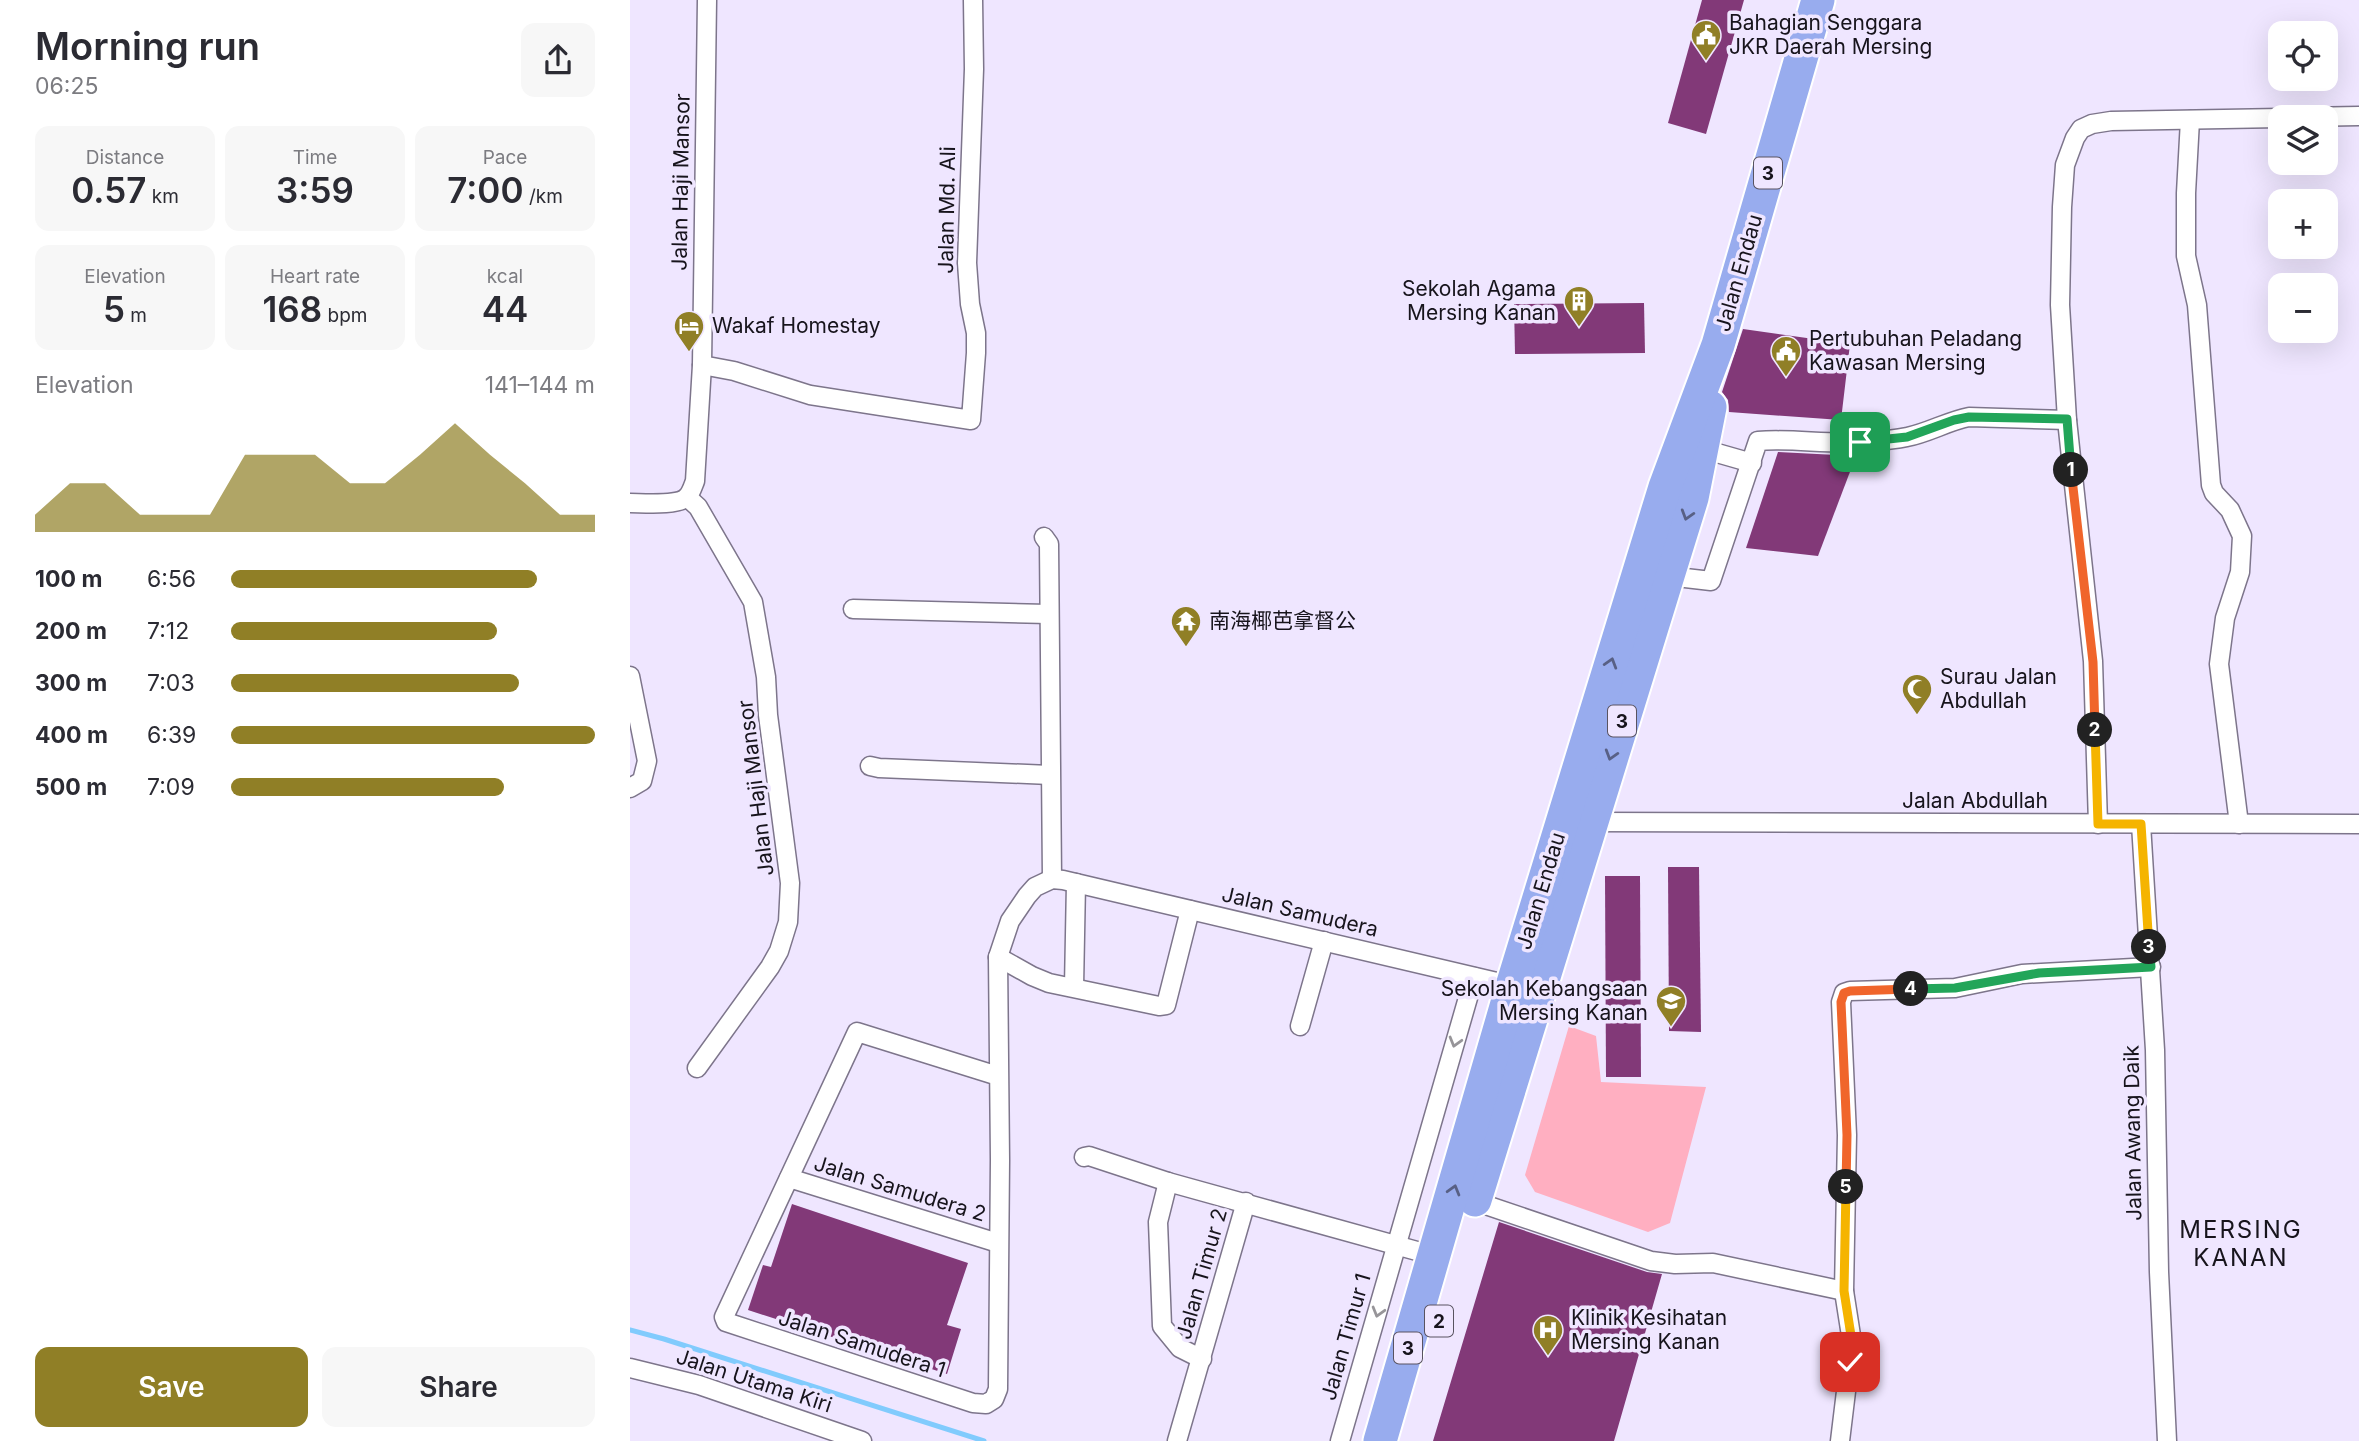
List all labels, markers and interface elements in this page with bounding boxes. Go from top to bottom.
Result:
place label: Bahagian Senggara JKR Daerah Mersing [1729,10,1932,59]
public building icon: Bahagian Senggara JKR Daerah Mersing [1689,18,1723,62]
map controls [2268,21,2338,343]
button: locate [2268,21,2338,91]
text: Morning run [35,23,260,69]
button: share [521,23,595,97]
text: 06:25 [35,72,98,100]
street label: Jalan Haji Mansor [666,93,695,271]
button: layers [2268,105,2338,175]
text: Distance [86,146,164,169]
text: Time [293,146,337,169]
text: Pace [483,146,527,169]
street label: Jalan Md. Ali [933,146,960,274]
road number: 3 [1754,158,1782,188]
text: 0.57 [71,169,146,211]
text: 3:59 [276,169,354,211]
text: 7:00 [447,169,524,211]
text: km [146,185,179,208]
text: /km [524,185,563,208]
button: + [2268,189,2338,259]
street label: Jalan Endau [1710,211,1767,335]
text: Elevation [84,265,166,288]
text: Heart rate [270,265,360,288]
text: kcal [487,265,523,288]
button: − [2268,273,2338,343]
place label: Sekolah Agama Mersing Kanan [1402,276,1556,325]
building icon: Sekolah Agama Mersing Kanan [1562,284,1596,328]
text: 5 [103,288,125,330]
text: 168 [263,288,322,330]
text: 44 [482,288,528,330]
text: m [125,304,147,327]
text: bpm [322,304,367,327]
hotel icon: Wakaf Homestay [672,309,706,353]
place label: Wakaf Homestay [712,313,881,338]
place label: Pertubuhan Peladang Kawasan Mersing [1809,326,2022,375]
public building icon: Pertubuhan Peladang Kawasan Mersing [1769,334,1803,378]
text: Elevation [35,371,134,399]
text: 141–144 m [485,371,595,399]
pin [1830,412,1890,472]
icon: arrive [1841,423,1879,461]
pin: 1 [2054,452,2088,488]
text: 1 [2066,458,2075,481]
one-way arrow [1680,509,1695,521]
text: 100 m [35,565,102,593]
text: 6:56 [147,565,196,593]
temple icon: 南海椰芭拿督公 [1169,604,1203,648]
place label: 南海椰芭拿督公 [1209,608,1356,633]
text: 200 m [35,617,107,645]
text: 7:12 [147,617,189,645]
one-way arrow [1603,657,1618,669]
place label: Surau Jalan Abdullah [1940,664,2057,713]
text: 300 m [35,669,107,697]
text: 7:03 [147,669,195,697]
mosque icon: Surau Jalan Abdullah [1900,672,1934,716]
street label: Jalan Haji Mansor [732,699,779,878]
road number: 3 [1608,706,1636,736]
pin: 2 [2078,712,2112,748]
text: 2 [2089,718,2100,741]
text: 400 m [35,721,108,749]
text: 6:39 [147,721,196,749]
one-way arrow [1605,749,1620,761]
text: 500 m [35,773,107,801]
text: 7:09 [147,773,195,801]
street label: Jalan Abdullah [1902,788,2048,813]
street label: Jalan Endau [1511,829,1570,952]
street label: Jalan Samudera [1219,881,1381,942]
pin: 3 [2132,930,2166,964]
text: 3 [2142,935,2155,958]
pin: 4 [1894,972,1928,1006]
place label: Sekolah Kebangsaan Mersing Kanan [1441,976,1648,1025]
text: 4 [1904,977,1917,1000]
school or university icon: Sekolah Kebangsaan Mersing Kanan [1654,984,1688,1028]
one-way arrow [1449,1036,1463,1048]
street label: Jalan Awang Daik [2118,1044,2147,1221]
street label: Jalan Samudera 2 [811,1150,989,1227]
pin: 5 [1828,1170,1864,1204]
text: 5 [1839,1175,1852,1198]
one-way arrow [1446,1184,1460,1196]
street label: Jalan Timur 2 [1171,1206,1232,1342]
district label: MERSING KANAN [2179,1215,2303,1272]
street label: Jalan Timur 1 [1315,1271,1376,1403]
street label: Jalan Samudera 1 [775,1305,949,1382]
place label: Klinik Kesihatan Mersing Kanan [1571,1305,1727,1354]
one-way arrow [1371,1306,1386,1318]
road number: 2 [1425,1306,1453,1336]
hospital icon: Klinik Kesihatan Mersing Kanan [1531,1313,1565,1357]
road number: 3 [1394,1332,1422,1364]
pin [1820,1332,1880,1392]
icon: check [1831,1343,1869,1381]
street label: Jalan Utama Kiri [673,1344,835,1417]
button: Save [35,1347,308,1427]
button: Share [322,1347,595,1427]

